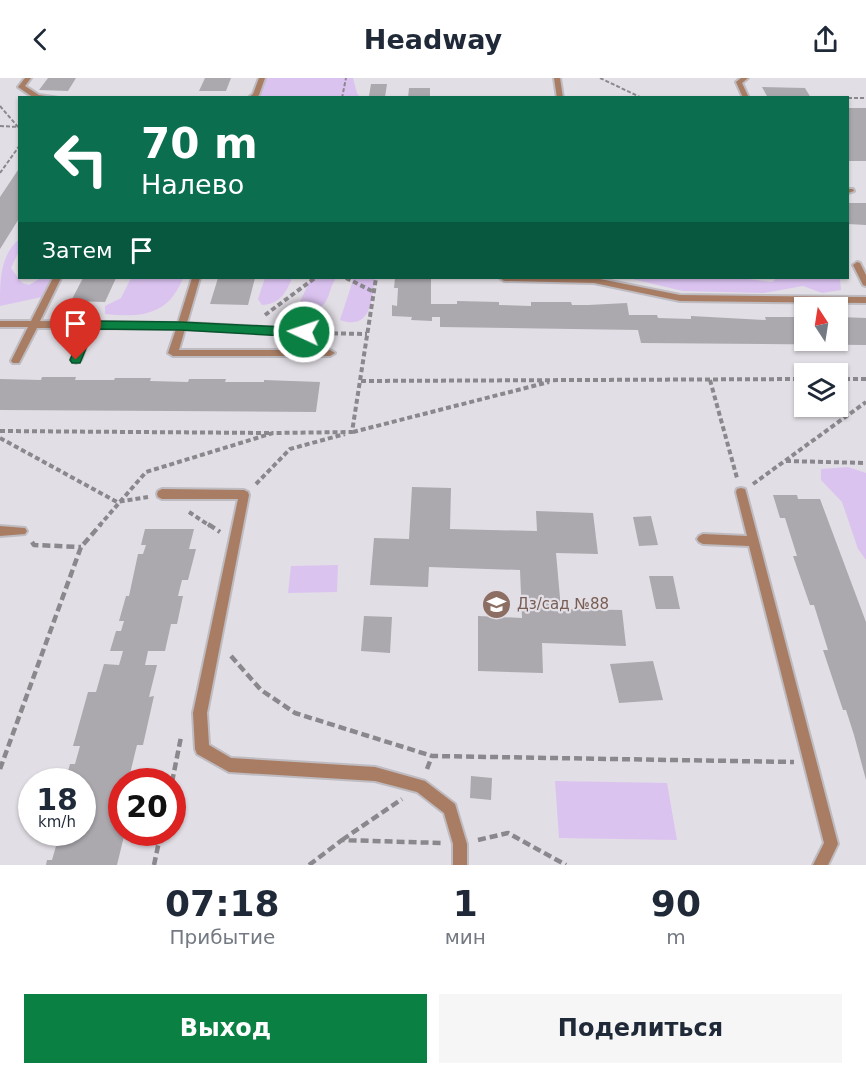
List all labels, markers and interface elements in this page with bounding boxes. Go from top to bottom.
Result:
icon: back [24,23,57,56]
icon: share [809,23,842,56]
text: Headway [364,24,502,55]
text: 70 m [141,119,258,168]
icon: left [42,120,120,198]
text: Налево [141,169,244,200]
icon: arrive [125,234,158,267]
text: Затем [42,238,113,263]
north arrow [794,297,848,351]
map controls [794,297,848,417]
pin [50,298,101,360]
position arrow [272,300,336,364]
icon: arrive [59,307,92,340]
button: layers [794,363,848,417]
school or university icon: Дз/сад №88 [480,588,512,620]
place label: Дз/сад №88 [517,595,609,613]
speed limit sign: 20 [108,768,186,846]
text: 18 [36,782,78,817]
text: km/h [38,813,76,831]
text: 07:18 [165,883,280,924]
text: 1 [453,883,478,924]
text: 90 [651,883,701,924]
text: Прибытие [169,925,275,949]
text: мин [445,925,486,949]
text: m [666,925,686,949]
button: Выход [24,994,427,1063]
button: Поделиться [439,994,842,1063]

